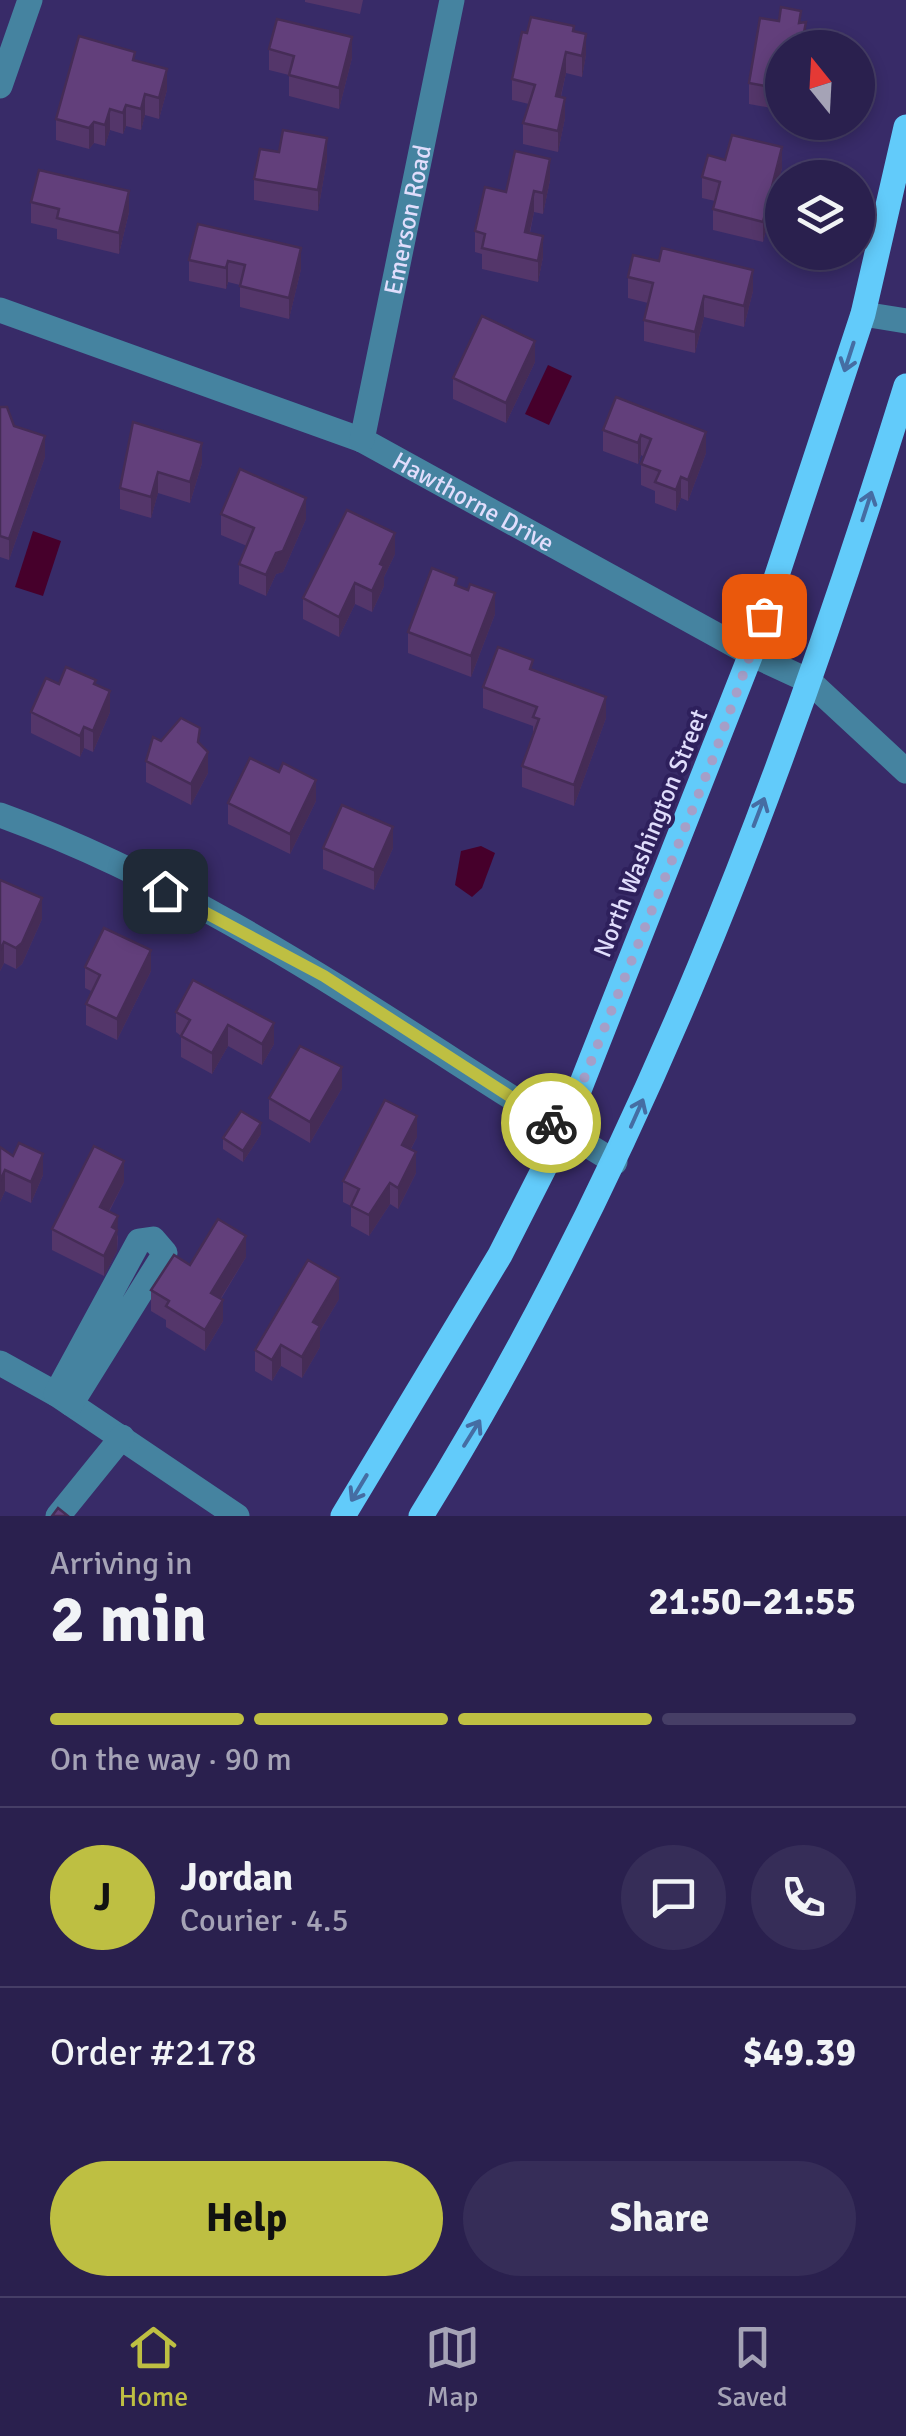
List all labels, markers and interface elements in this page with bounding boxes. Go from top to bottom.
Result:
north arrow [765,30,875,140]
map controls [765,30,875,270]
street label: Emerson Road [377,142,438,297]
button: layers [765,160,875,270]
one-way arrow [838,341,856,373]
street label: Hawthorne Drive [387,445,560,559]
one-way arrow [859,490,877,522]
pin [722,574,807,659]
icon: bag [737,589,792,644]
street label: North Washington Street [587,705,714,962]
one-way arrow [751,797,769,828]
pin [123,849,208,934]
icon: home [138,864,193,919]
courier [501,1073,601,1173]
icon: bike [524,1096,579,1151]
one-way arrow [629,1098,647,1129]
one-way arrow [462,1419,482,1448]
one-way arrow [349,1473,369,1502]
text: Arriving in [50,1544,192,1583]
text: 21:50–21:55 [648,1578,856,1625]
text: 2 min [50,1580,207,1660]
text: On the way · 90 m [50,1740,292,1779]
button: chat [621,1845,726,1950]
button: phone [751,1845,856,1950]
text: Jordan [180,1854,293,1901]
text: J [94,1874,111,1921]
text: Courier · 4.5 [180,1901,349,1940]
text: Order #2178 [50,2029,257,2076]
text: $49.39 [743,2029,856,2076]
button: Help [50,2161,443,2276]
button: Share [463,2161,856,2276]
tab: Home [118,2320,188,2414]
tab: Map [425,2320,480,2414]
tab: Saved [717,2320,788,2414]

